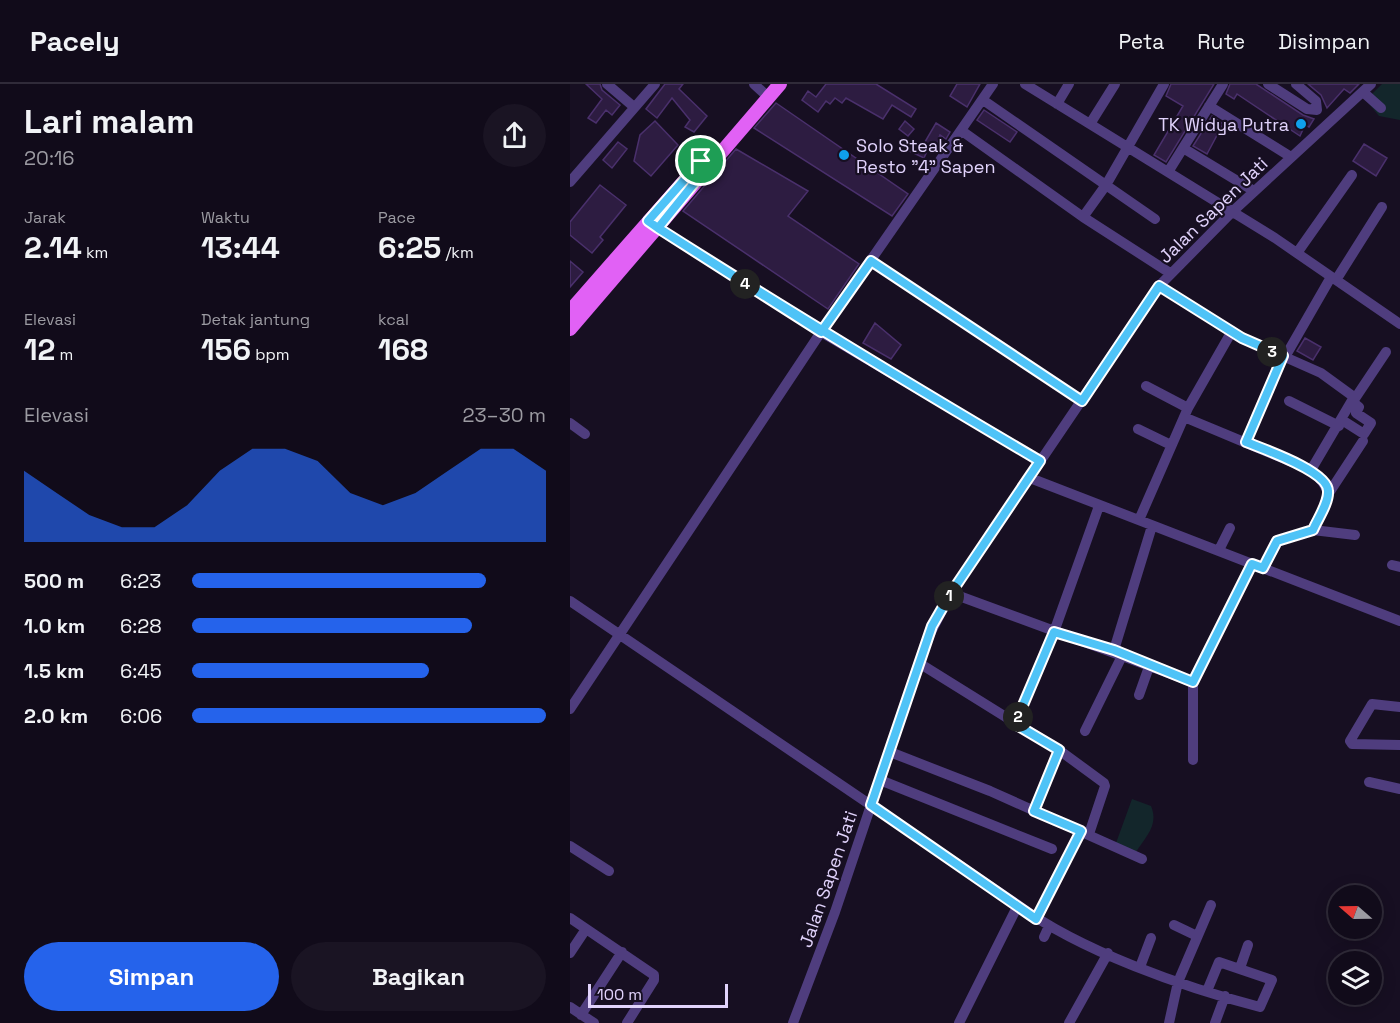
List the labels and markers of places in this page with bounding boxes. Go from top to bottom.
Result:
place label: TK Widya Putra [1158,113,1289,136]
marker: TK Widya Putra [1294,117,1308,131]
place label: Solo Steak & Resto "4" Sapen [856,134,995,178]
pin [675,135,726,186]
marker: Solo Steak & Resto "4" Sapen [837,148,851,162]
pin: 4 [730,269,760,299]
pin: 3 [1257,337,1287,367]
pin: 1 [934,581,964,611]
pin: 2 [1003,702,1033,732]

